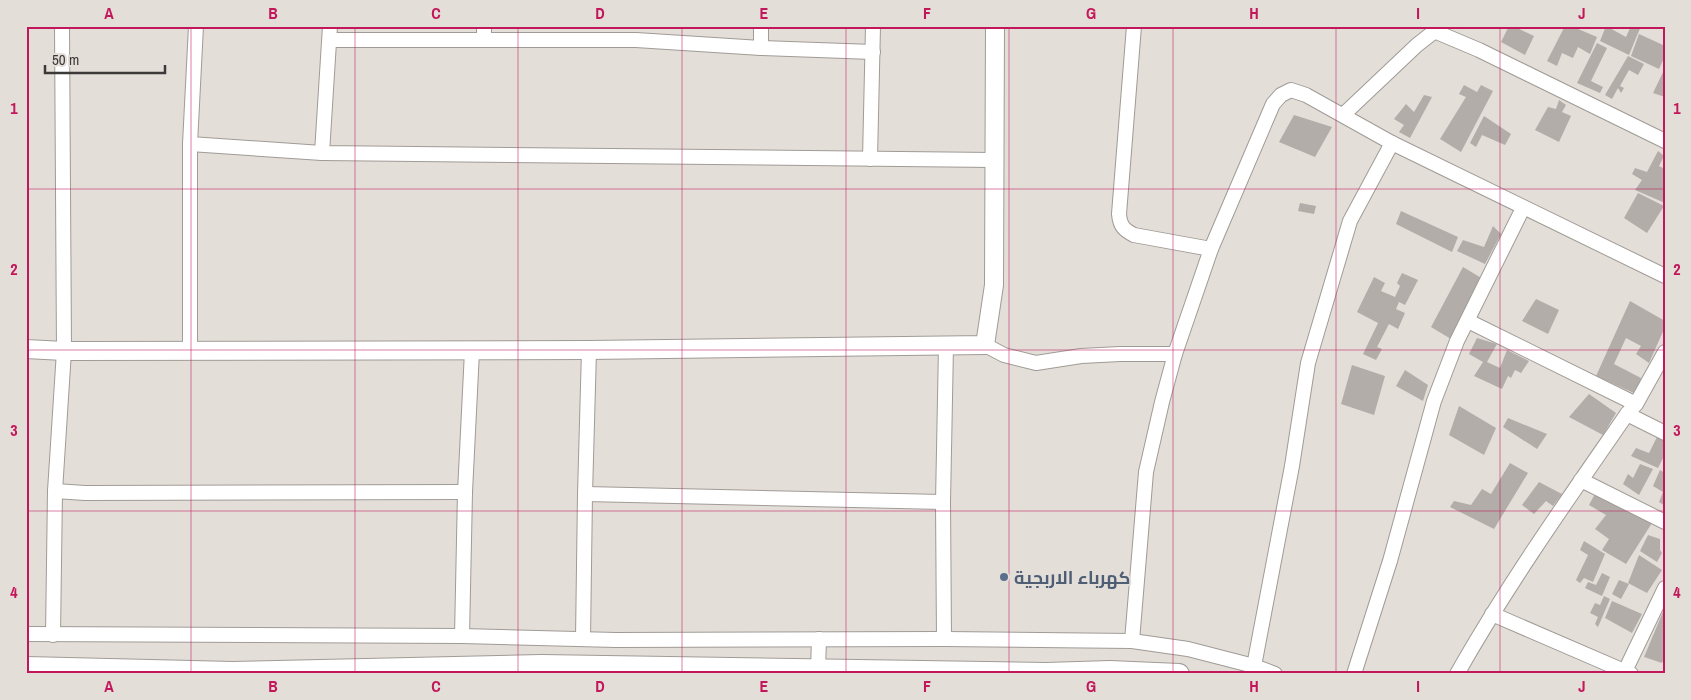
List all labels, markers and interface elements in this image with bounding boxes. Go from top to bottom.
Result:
text: A [104,2,114,24]
text: B [268,2,278,24]
text: C [431,2,441,24]
text: D [595,2,605,24]
text: E [760,2,769,24]
text: F [923,2,931,24]
text: G [1086,2,1096,24]
text: H [1249,2,1259,24]
text: I [1416,2,1420,24]
text: J [1578,2,1586,24]
scale bar [45,42,165,74]
text: 50 m [52,49,79,70]
text: 1 [10,97,18,119]
text: 1 [1673,97,1681,119]
text: 2 [10,258,18,280]
text: 2 [1673,258,1681,280]
text: 3 [10,419,18,441]
text: 3 [1673,419,1681,441]
place label: كهرباء الاربجية [1014,565,1130,590]
marker: كهرباء الاربجية [998,571,1010,583]
text: 4 [10,581,18,603]
text: 4 [1673,581,1681,603]
text: A [104,675,114,697]
text: B [268,675,278,697]
text: C [431,675,441,697]
text: D [595,675,605,697]
text: E [760,675,769,697]
text: F [923,675,931,697]
text: G [1086,675,1096,697]
text: H [1249,675,1259,697]
text: I [1416,675,1420,697]
text: J [1578,675,1586,697]

